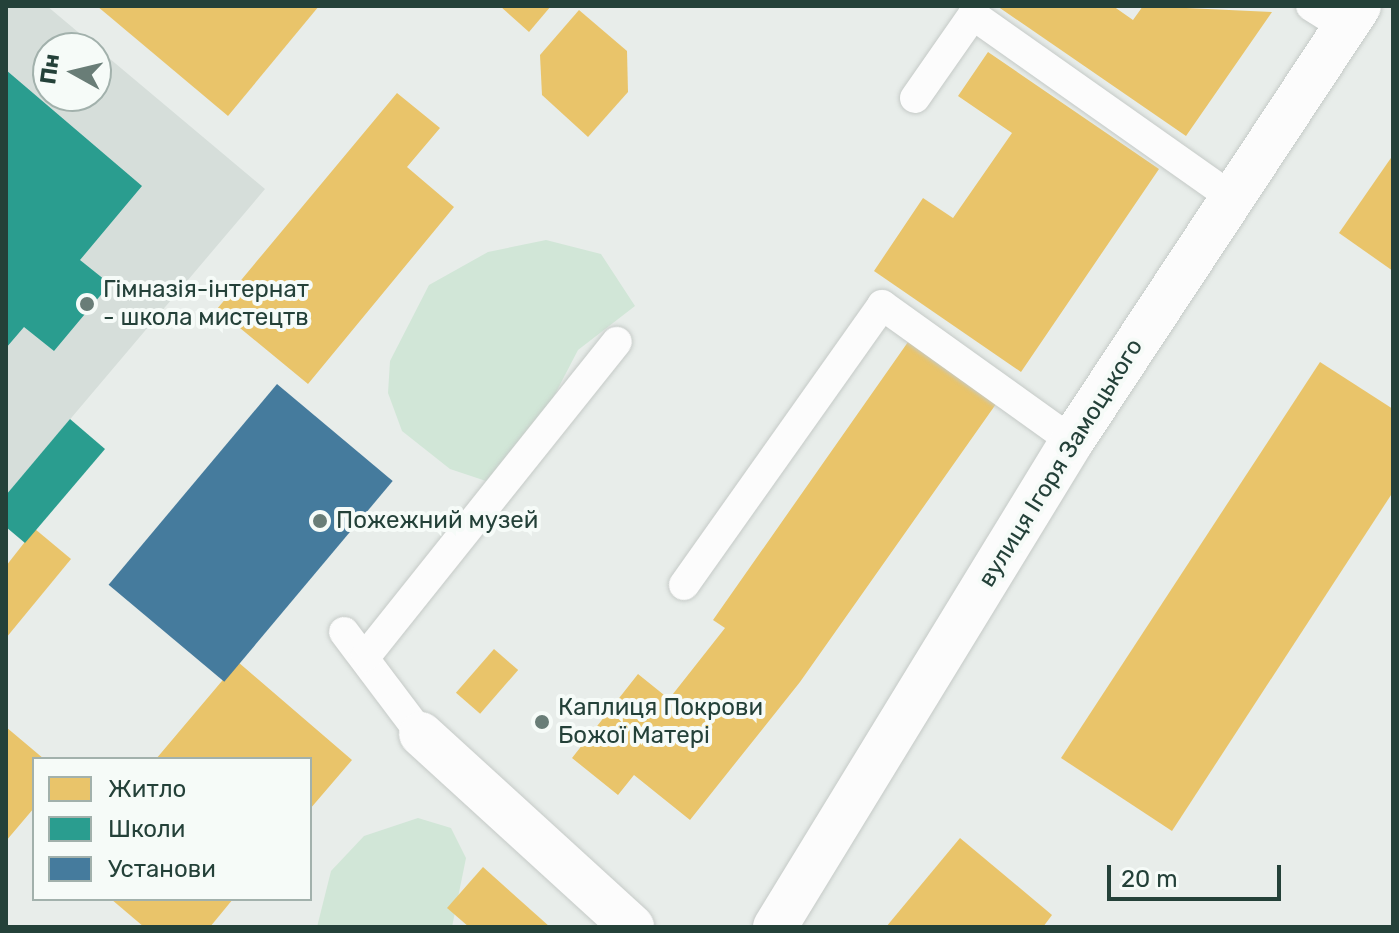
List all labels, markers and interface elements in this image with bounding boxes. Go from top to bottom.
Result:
north arrow [32,32,112,112]
text: Пн [34,52,65,86]
place label: Гімназія-інтернат - школа мистецтв [103,276,309,332]
marker: Гімназія-інтернат - школа мистецтв [78,295,96,313]
street label: вулиця Ігоря Замоцького [973,334,1149,592]
place label: Пожежний музей [336,507,538,535]
marker: Пожежний музей [311,512,329,530]
place label: Каплиця Покрови Божої Матері [558,694,763,750]
marker: Каплиця Покрови Божої Матері [533,713,551,731]
legend [32,757,312,901]
text: Житло [108,775,186,803]
text: Школи [108,815,185,843]
scale bar [1111,849,1285,899]
text: Установи [108,855,216,883]
text: 20 m [1121,865,1178,893]

